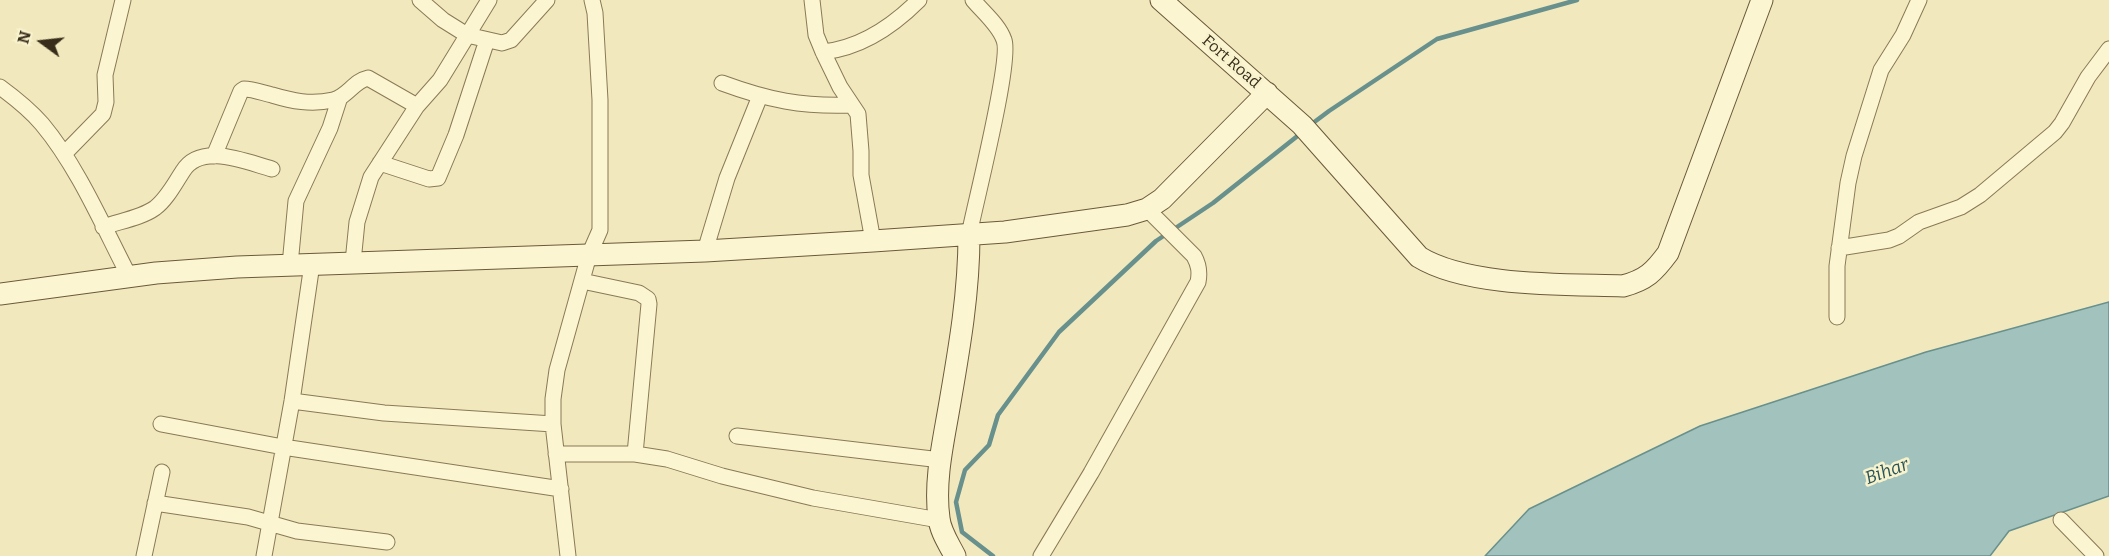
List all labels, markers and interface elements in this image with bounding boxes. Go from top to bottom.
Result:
north arrow [12,12,72,72]
text: N [13,29,35,46]
street label: Fort Road [1198,31,1264,93]
water label: Bihar [1862,454,1912,490]

